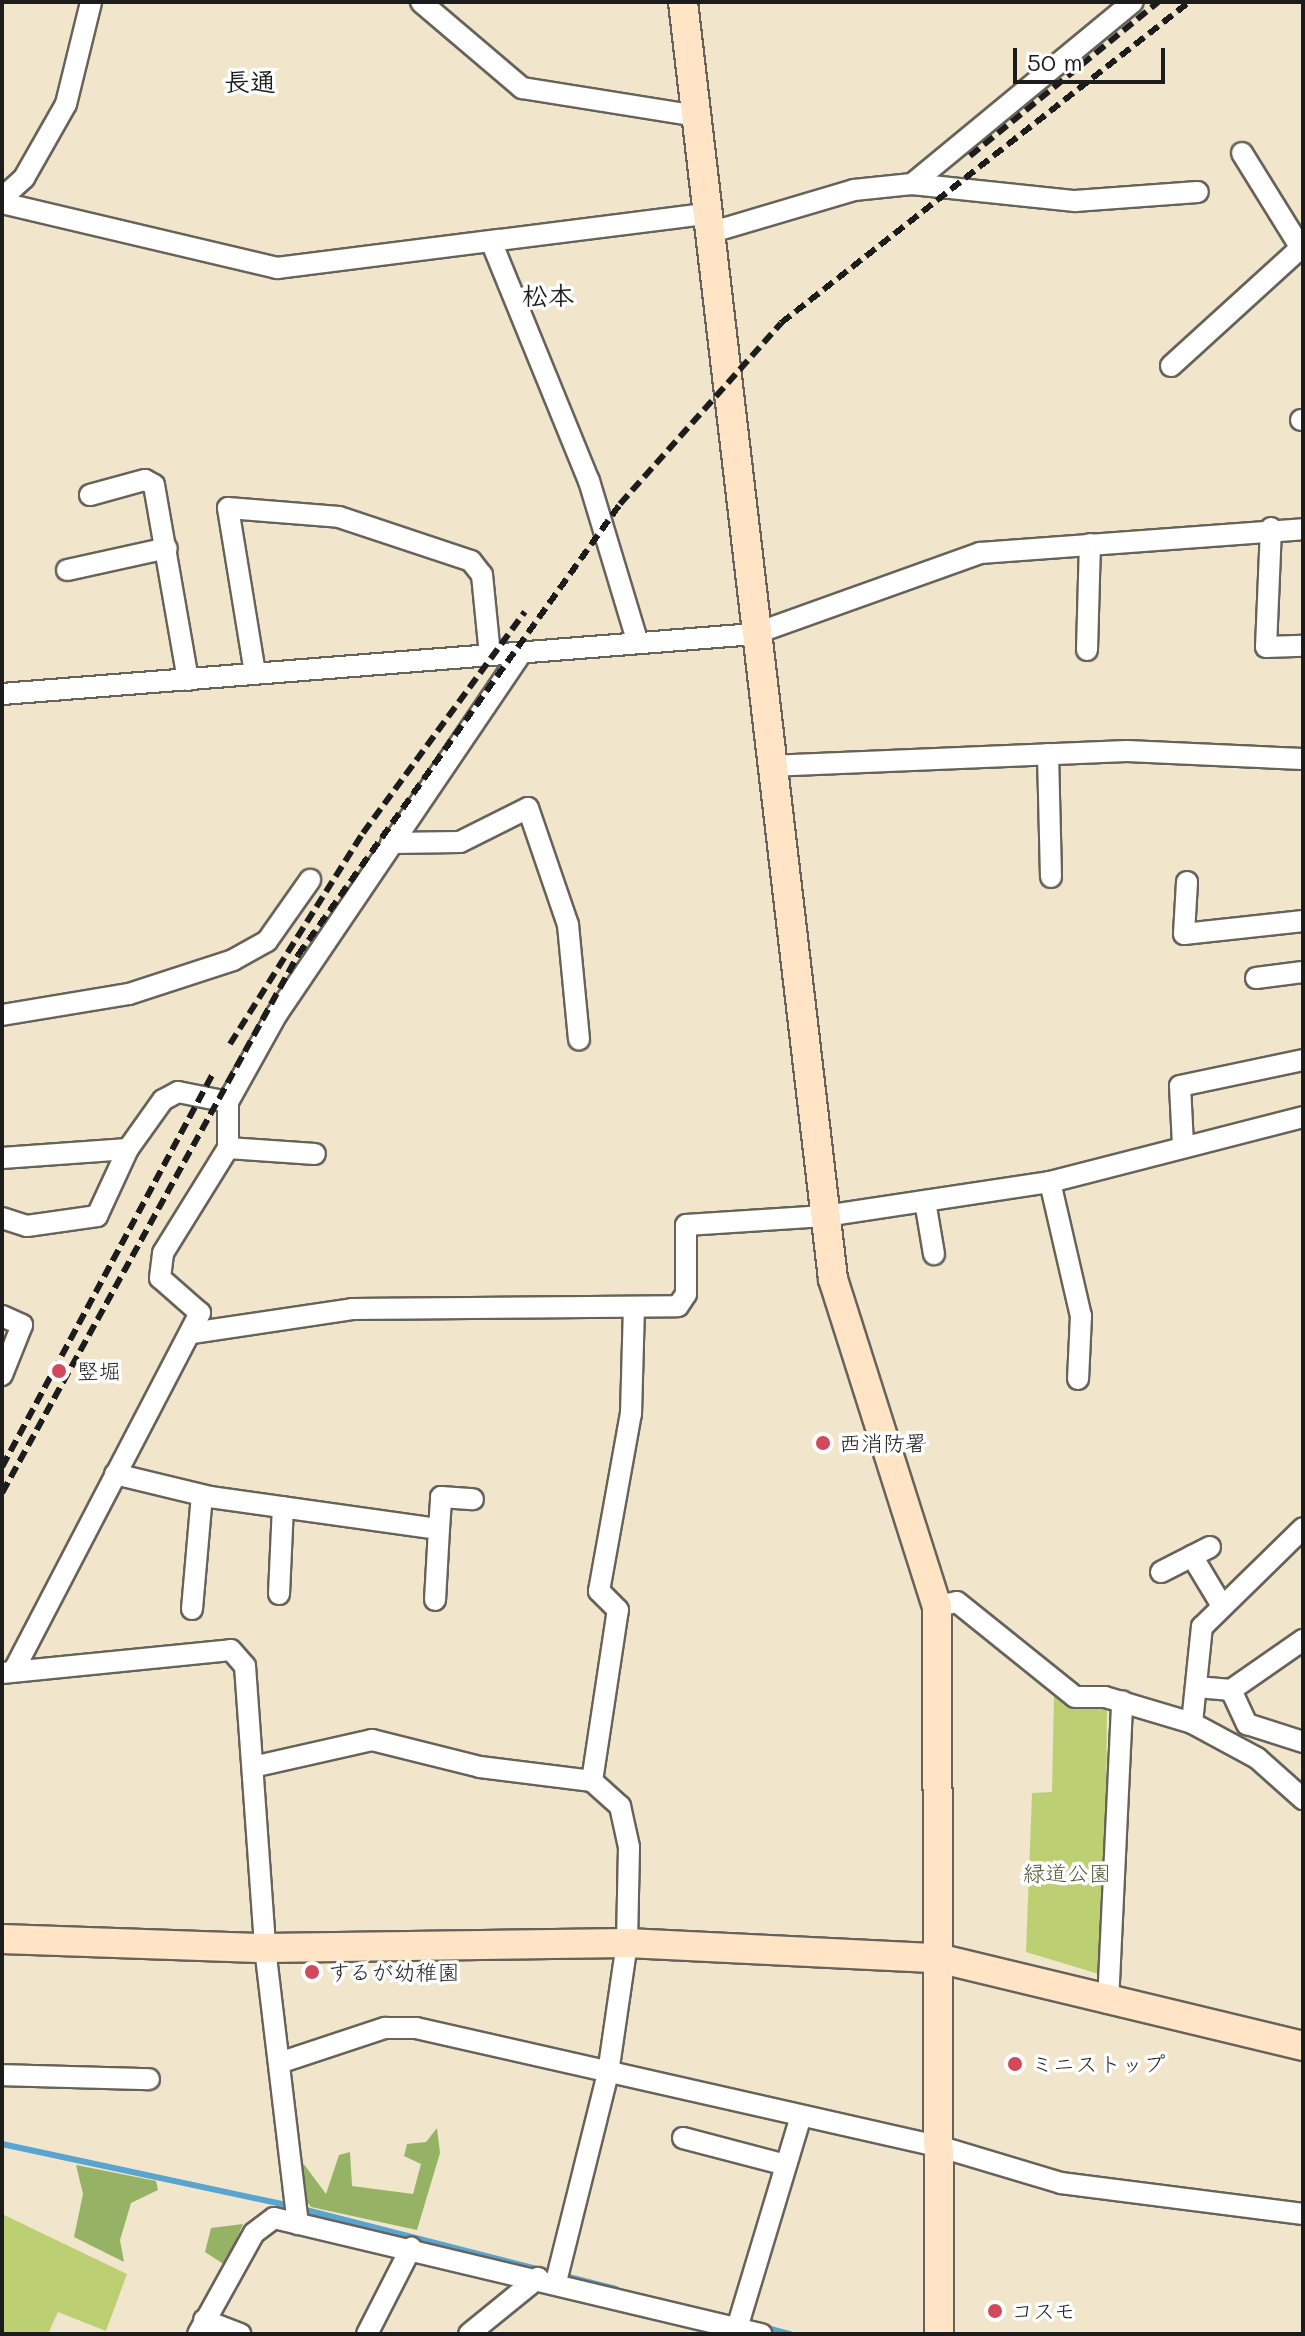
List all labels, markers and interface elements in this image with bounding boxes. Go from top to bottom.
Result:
scale bar [1017,32,1169,82]
text: 50 m [1027,46,1083,77]
district label: 長通 [224,66,276,98]
district label: 松本 [522,280,574,312]
place label: 竪堀 [77,1358,121,1384]
marker: 竪堀 [48,1360,70,1382]
place label: 西消防署 [839,1430,927,1456]
marker: 西消防署 [814,1434,832,1452]
park label: 緑道公園 [1023,1860,1111,1886]
place label: するが幼稚園 [328,1959,460,1985]
marker: するが幼稚園 [303,1963,321,1981]
place label: ミニストップ [1031,2051,1163,2077]
marker: ミニストップ [1006,2055,1024,2073]
place label: コスモ [1011,2298,1077,2324]
marker: コスモ [986,2302,1004,2320]

